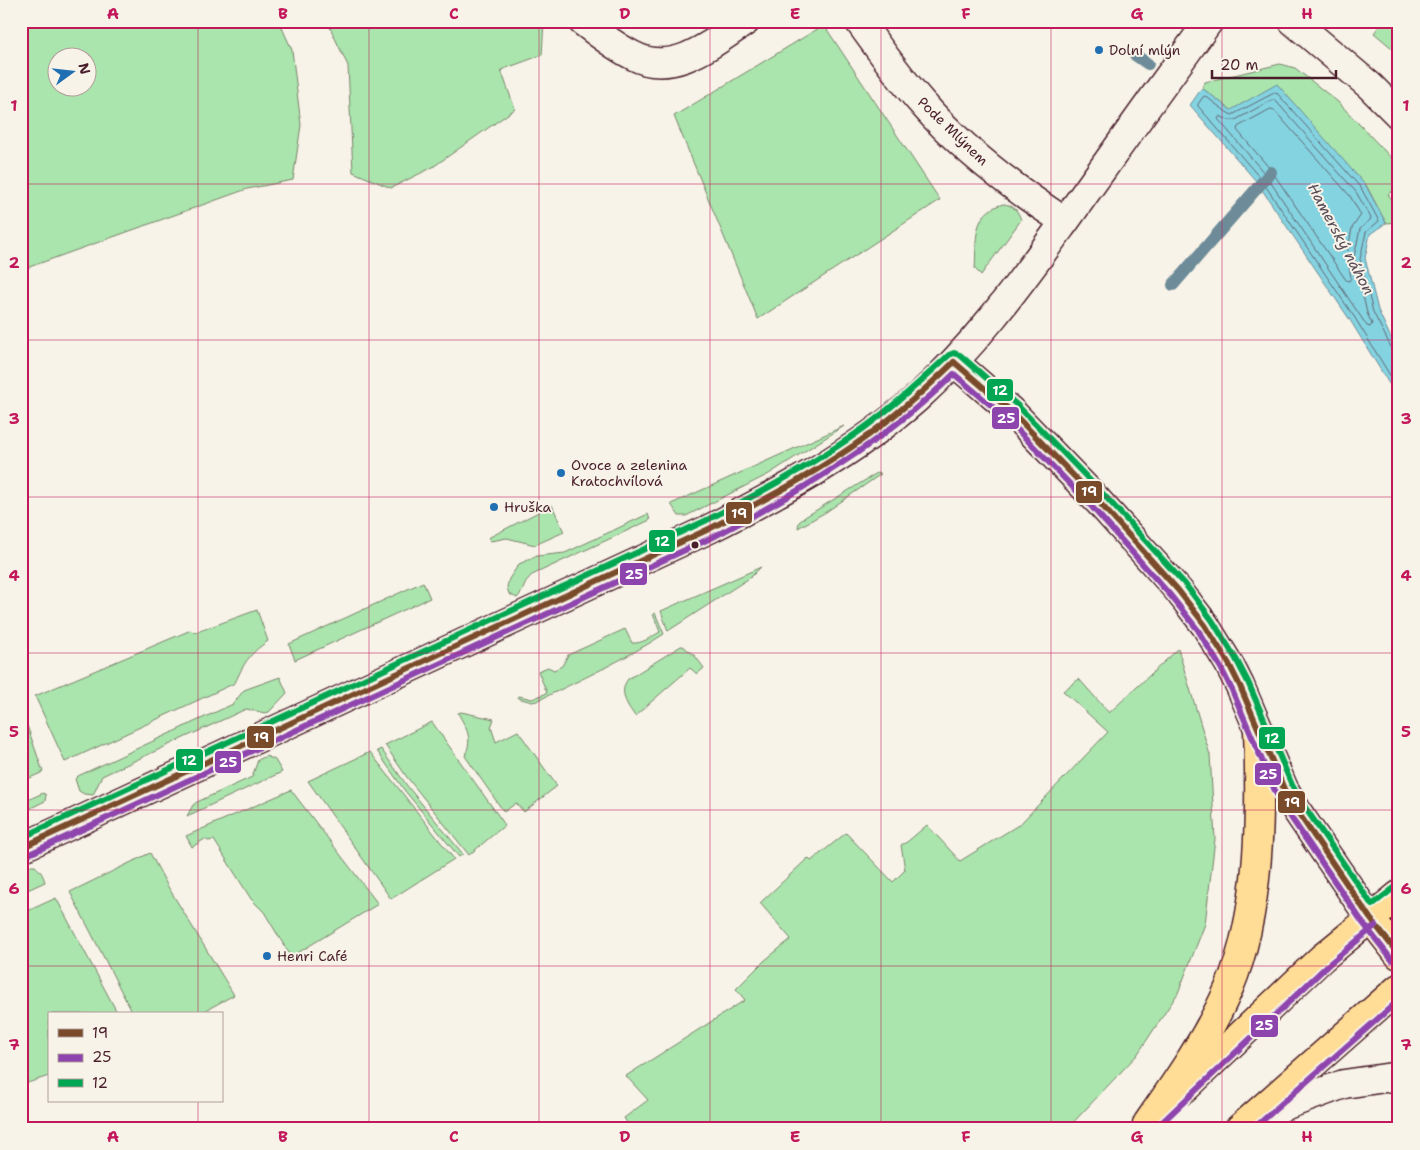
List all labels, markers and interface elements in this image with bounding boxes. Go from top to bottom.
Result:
text: A [107,3,119,24]
text: B [278,3,288,24]
text: C [449,3,459,24]
text: D [619,3,631,24]
text: E [790,3,800,24]
text: F [961,3,971,24]
text: G [1131,3,1144,24]
text: H [1301,3,1313,24]
place label: Dolní mlýn [1109,41,1181,59]
marker: Dolní mlýn [1093,44,1105,56]
north arrow [48,48,98,98]
scale bar [1212,48,1336,80]
text: 20 m [1220,55,1259,75]
text: N [74,61,95,76]
street label: Pode Mlýnem [914,93,992,169]
text: 1 [10,95,18,116]
text: 1 [1402,95,1410,116]
water label: Hamerský náhon [1303,180,1379,298]
text: 2 [8,252,20,273]
text: 2 [1400,252,1412,273]
line badge: 12 [986,378,1014,402]
text: 12 [992,381,1008,399]
line badge: 25 [991,406,1020,430]
text: 3 [8,408,20,429]
text: 3 [1400,408,1412,429]
text: 25 [997,409,1015,427]
place label: Ovoce a zelenina Kratochvílová [571,456,687,490]
marker: Ovoce a zelenina Kratochvílová [555,467,567,479]
line badge: 19 [1075,480,1103,504]
text: 19 [1081,482,1097,500]
place label: Hruška [504,498,552,516]
marker: Hruška [488,501,500,513]
line badge: 19 [725,501,753,525]
text: 19 [731,504,747,522]
line badge: 12 [648,529,676,553]
text: 12 [654,532,670,550]
unlabelled marker [690,540,700,550]
line badge: 25 [619,562,648,586]
text: 4 [8,565,20,586]
text: 25 [625,565,643,583]
text: 4 [1400,565,1412,586]
text: 5 [9,721,19,742]
text: 5 [1401,721,1411,742]
line badge: 19 [246,725,275,749]
line badge: 12 [1258,726,1286,750]
text: 19 [253,728,269,746]
text: 12 [1264,729,1280,747]
line badge: 12 [175,748,204,772]
line badge: 25 [214,750,242,774]
text: 12 [181,751,197,769]
text: 25 [219,753,237,771]
line badge: 25 [1254,762,1282,786]
text: 25 [1259,765,1277,783]
line badge: 19 [1277,790,1306,814]
text: 19 [1284,793,1300,811]
text: 6 [8,878,20,899]
text: 6 [1400,878,1412,899]
place label: Henri Café [277,947,348,965]
marker: Henri Café [261,950,273,962]
legend [48,1012,222,1102]
line badge: 25 [1250,1014,1279,1038]
text: 25 [1255,1016,1273,1034]
text: 19 [92,1023,108,1043]
text: 7 [8,1034,20,1055]
text: 7 [1400,1034,1412,1055]
text: 25 [92,1047,111,1067]
text: 12 [92,1073,108,1093]
text: A [107,1126,119,1147]
text: B [278,1126,288,1147]
text: C [449,1126,459,1147]
text: D [619,1126,631,1147]
text: E [790,1126,800,1147]
text: F [961,1126,971,1147]
text: G [1131,1126,1144,1147]
text: H [1301,1126,1313,1147]

